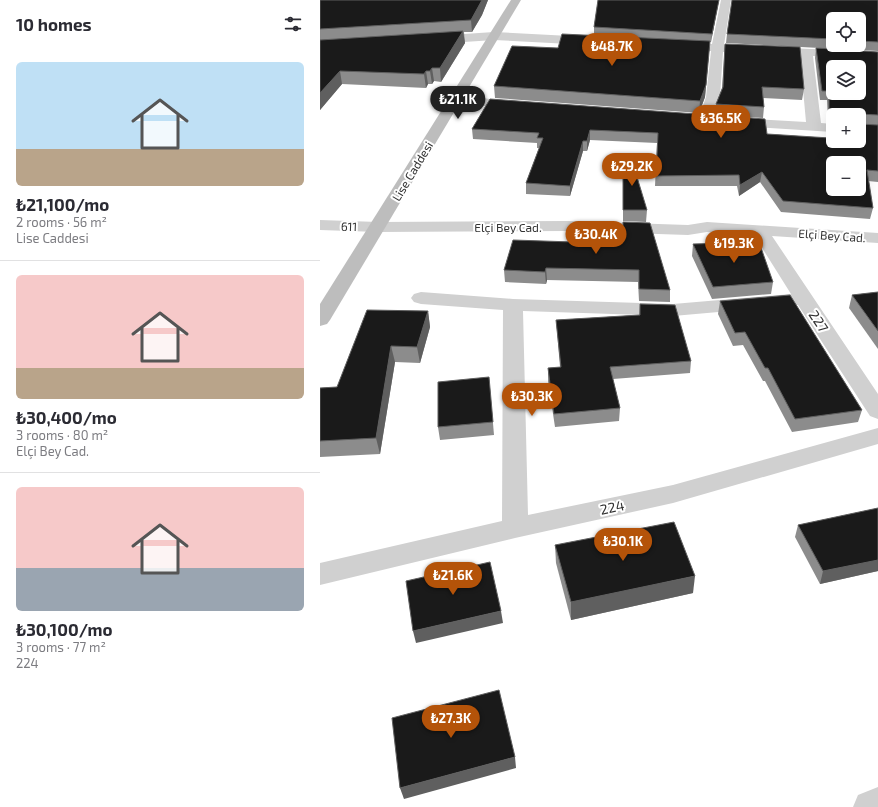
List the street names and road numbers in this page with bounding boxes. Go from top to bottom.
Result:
street label: Lise Caddesi [389,139,435,203]
street label: 611 [341,219,357,233]
street label: Elçi Bey Cad. [474,220,542,235]
street label: Elçi Bey Cad. [798,226,866,245]
street label: 227 [806,307,832,335]
street label: 224 [598,496,626,518]

